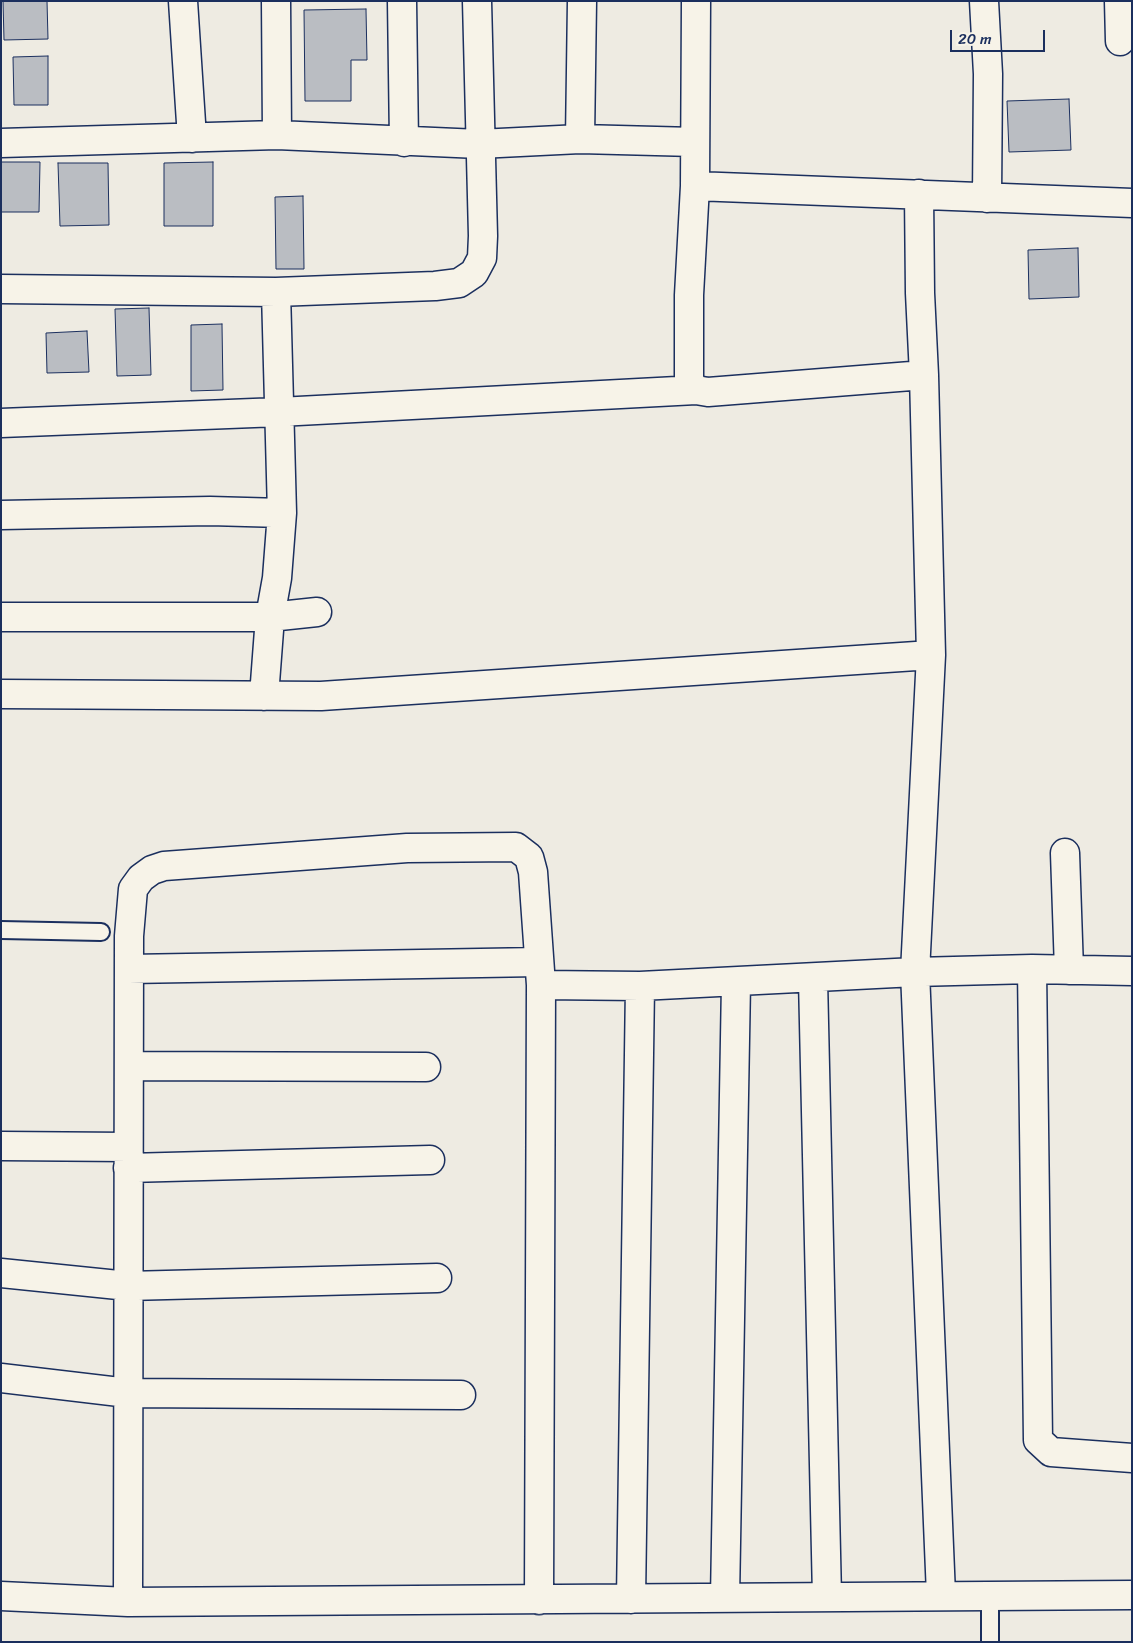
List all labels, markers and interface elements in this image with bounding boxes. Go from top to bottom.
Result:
scale bar [953,20,1048,52]
text: 20 m [958,26,992,52]

